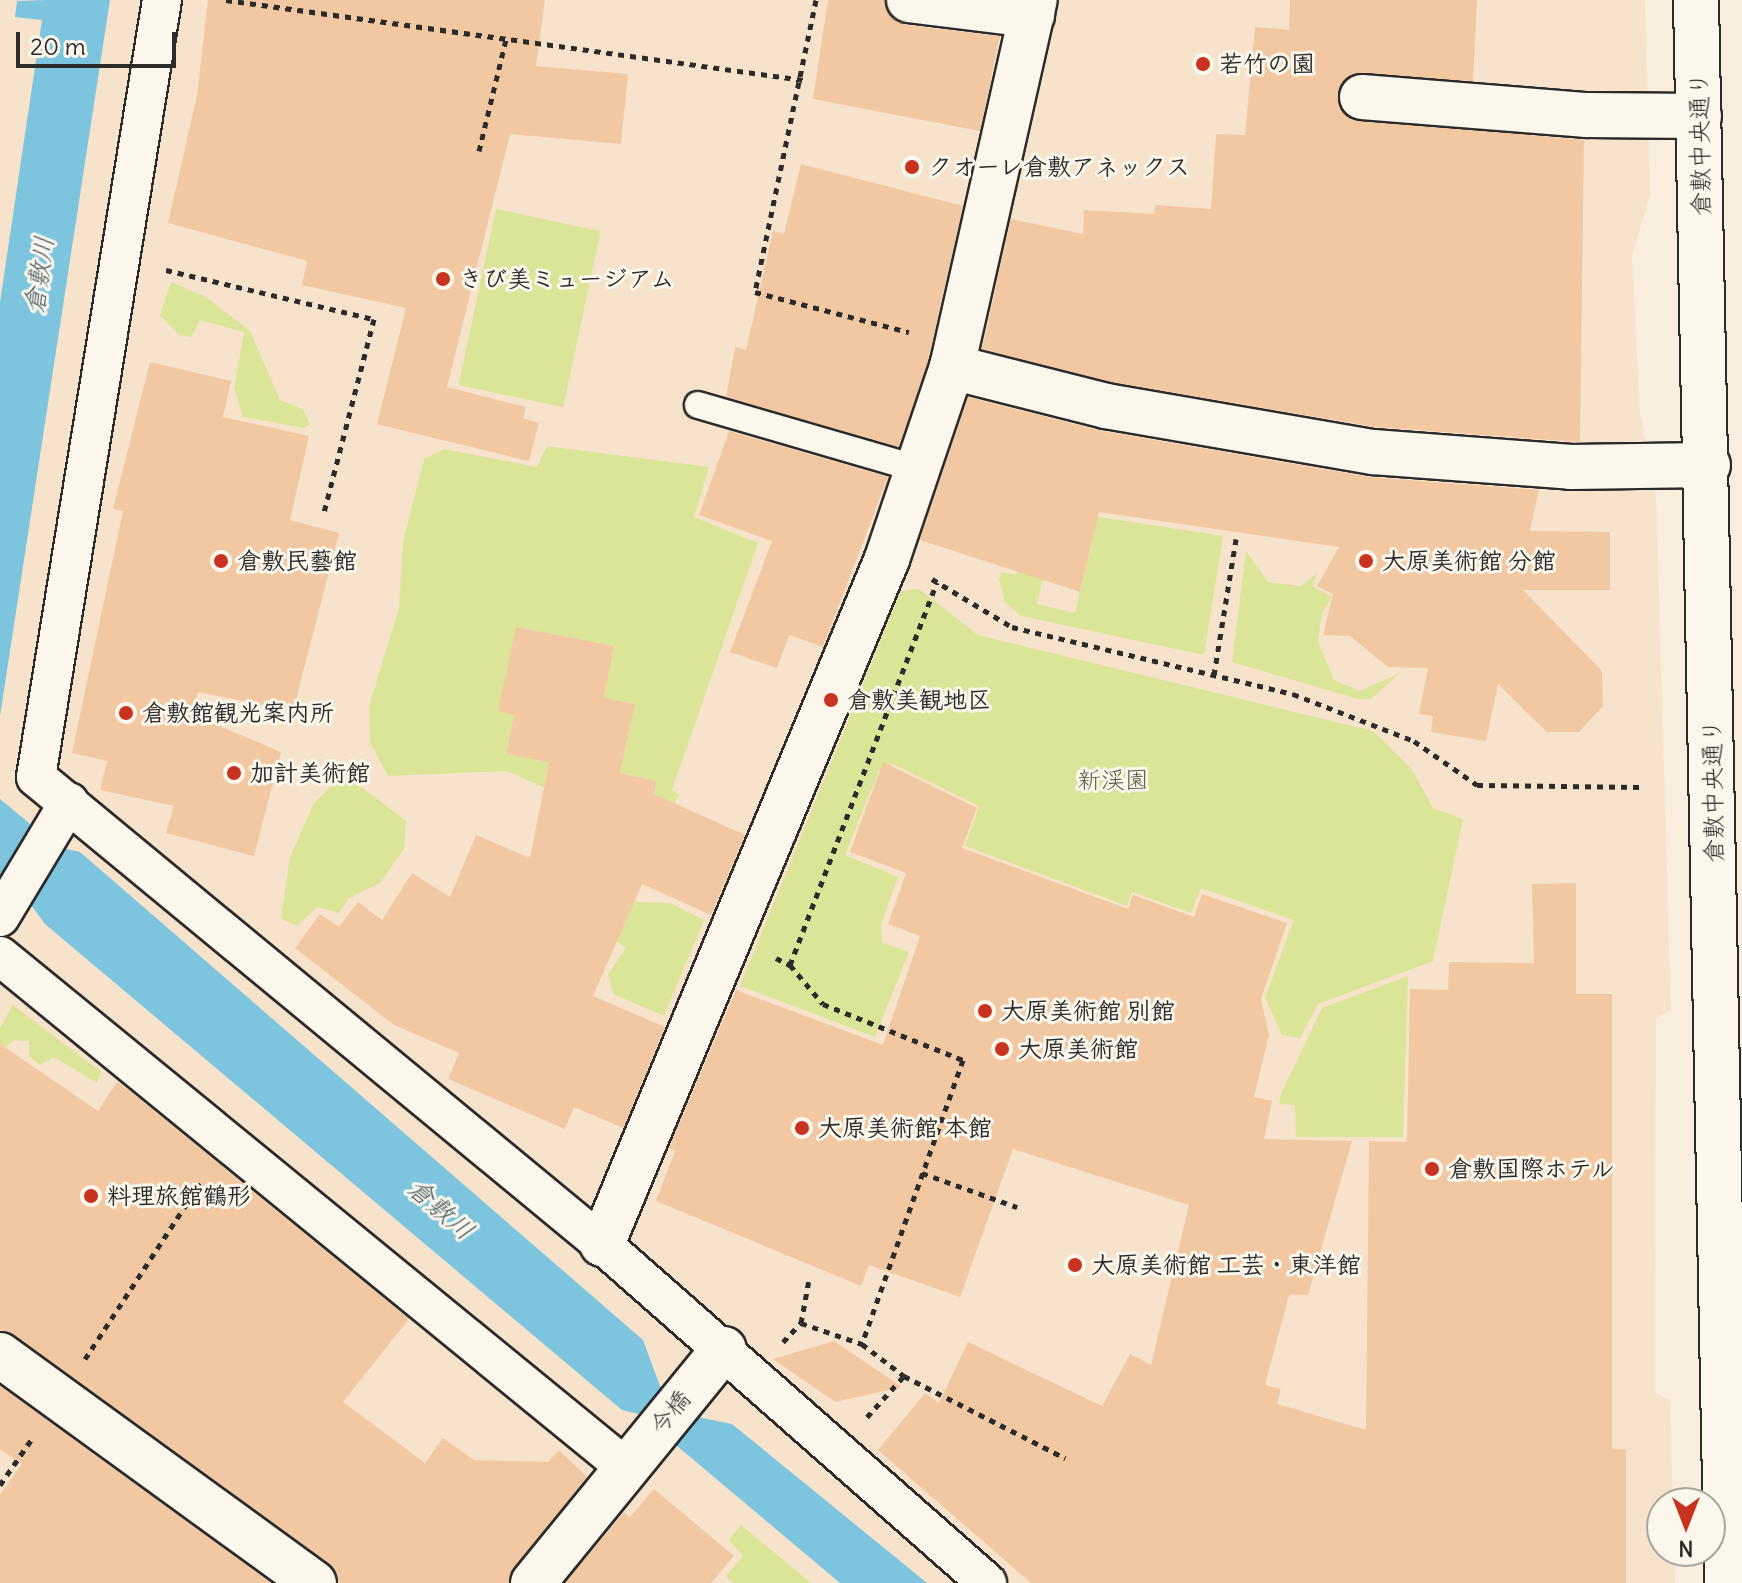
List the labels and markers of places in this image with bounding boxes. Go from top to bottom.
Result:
place label: 若竹の園 [1219,50,1315,78]
marker: 若竹の園 [1194,55,1212,73]
place label: クオーレ倉敷アネックス [928,153,1192,181]
marker: クオーレ倉敷アネックス [903,158,921,176]
place label: きび美ミュージアム [459,265,675,293]
marker: きび美ミュージアム [434,270,452,288]
place label: 倉敷民藝館 [237,547,357,575]
place label: 大原美術館 分館 [1382,547,1556,575]
marker: 倉敷民藝館 [212,552,230,570]
marker: 大原美術館 分館 [1357,552,1375,570]
place label: 倉敷美観地区 [847,686,991,714]
marker: 倉敷美観地区 [822,691,840,709]
place label: 倉敷館観光案内所 [142,699,334,727]
marker: 倉敷館観光案内所 [117,704,135,722]
place label: 加計美術館 [250,759,370,787]
marker: 加計美術館 [225,764,243,782]
place label: 大原美術館 別館 [1001,997,1175,1025]
marker: 大原美術館 別館 [976,1002,994,1020]
place label: 大原美術館 [1018,1035,1138,1063]
marker: 大原美術館 [993,1040,1011,1058]
place label: 大原美術館 本館 [818,1114,992,1142]
marker: 大原美術館 本館 [793,1119,811,1137]
place label: 倉敷国際ホテル [1448,1155,1616,1183]
marker: 倉敷国際ホテル [1423,1160,1441,1178]
place label: 料理旅館鶴形 [107,1182,251,1210]
marker: 料理旅館鶴形 [82,1187,100,1205]
place label: 大原美術館 工芸・東洋館 [1091,1251,1361,1279]
marker: 大原美術館 工芸・東洋館 [1066,1256,1084,1274]

